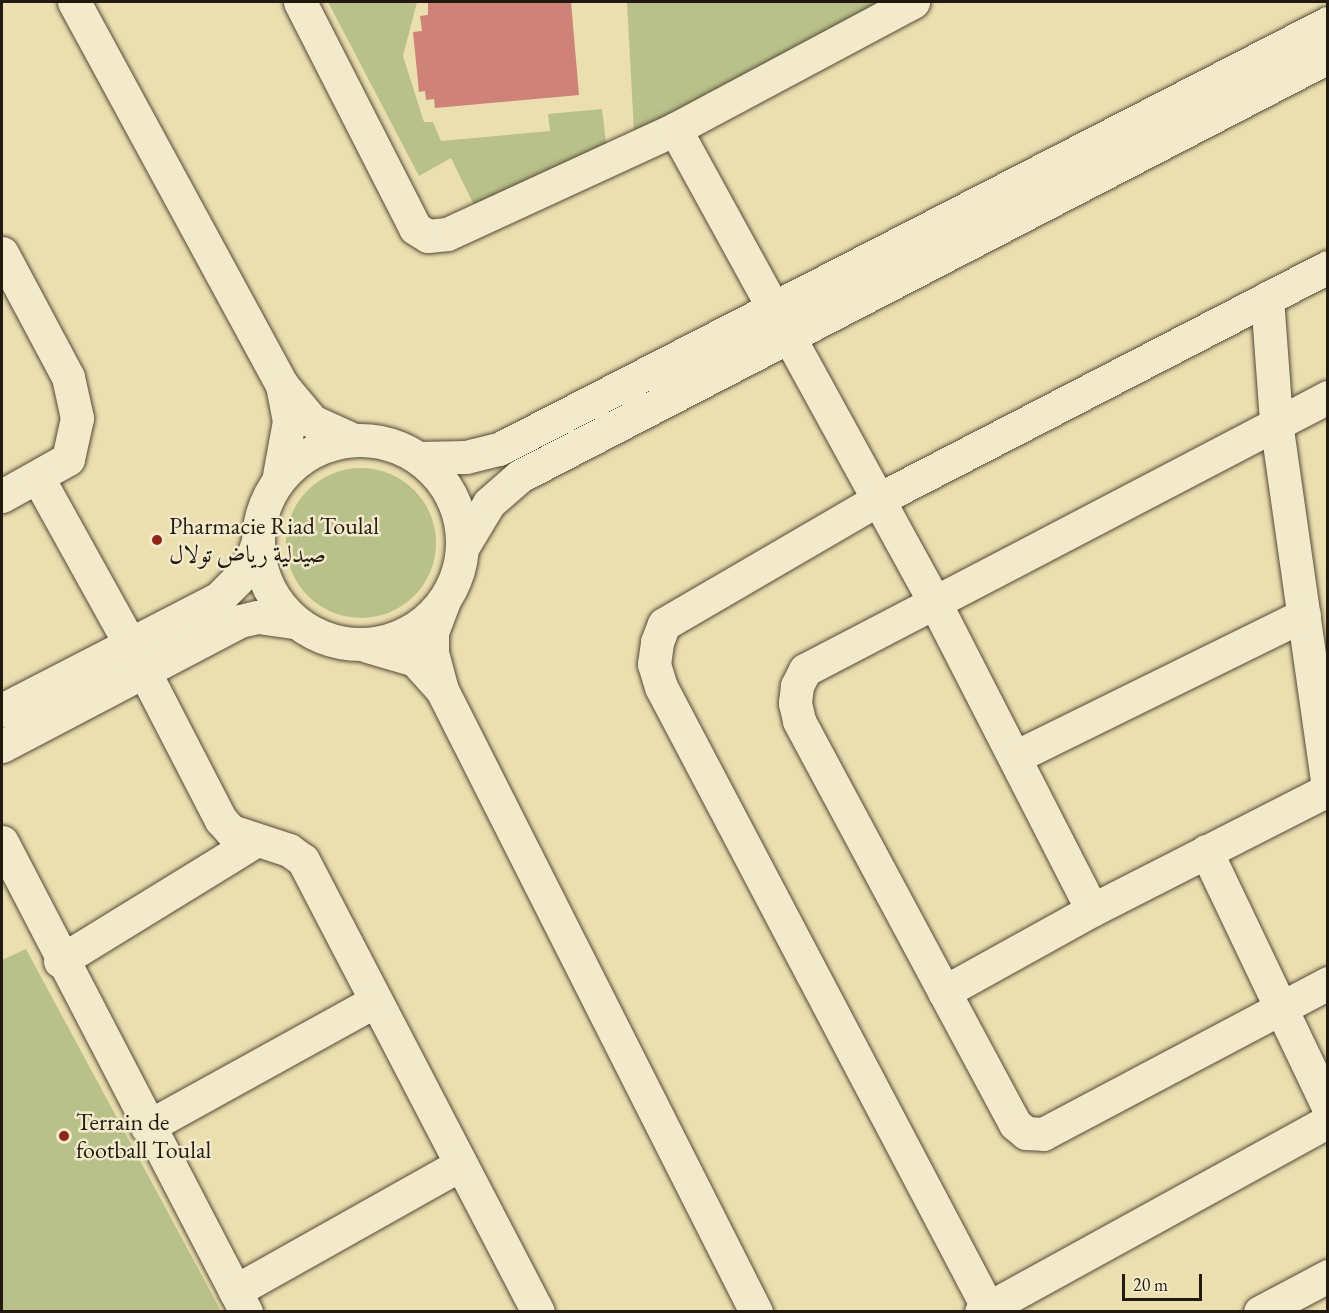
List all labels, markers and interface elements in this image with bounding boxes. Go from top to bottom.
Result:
place label: Pharmacie Riad Toulal صيدلية رياض تولال [169,512,379,568]
marker: Pharmacie Riad Toulal صيدلية رياض تولال [150,533,164,547]
place label: Terrain de football Toulal [76,1108,211,1164]
marker: Terrain de football Toulal [57,1129,71,1143]
scale bar [1125,1262,1204,1300]
text: 20 m [1133,1273,1168,1296]

